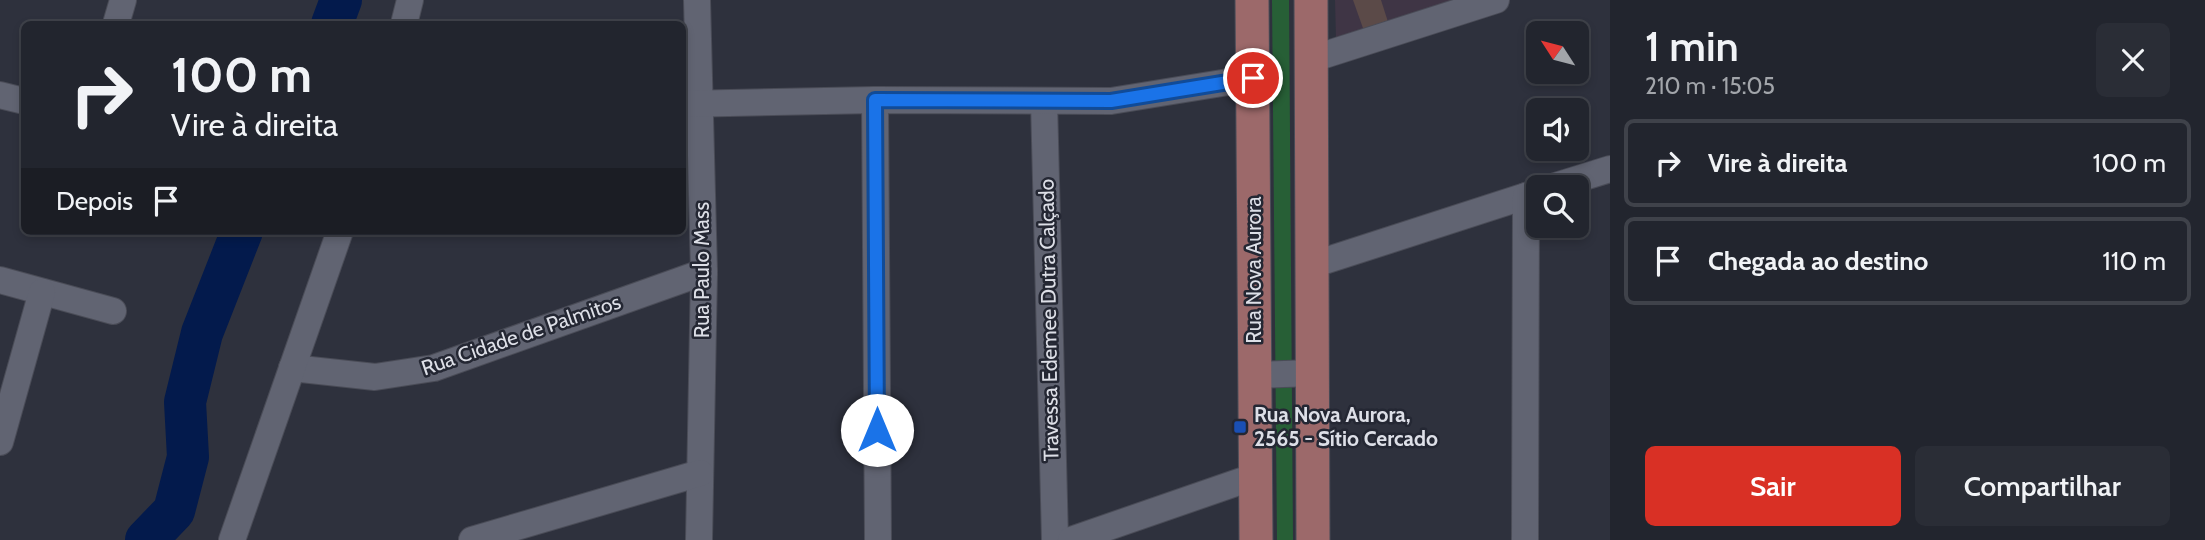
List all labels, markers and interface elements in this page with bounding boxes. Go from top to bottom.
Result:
text: 1 min [1645,20,1739,72]
north arrow [1526,21,1589,84]
map controls [1526,21,1589,238]
button: close [2096,23,2170,97]
text: 100 m [171,45,312,104]
pin [1223,48,1283,108]
icon: right [56,49,147,140]
icon: arrive [1234,59,1272,97]
text: 210 m · 15:05 [1645,72,1775,100]
button: sound [1526,98,1589,161]
text: Vire à direita [171,105,338,144]
icon: right [1649,144,1687,182]
text: Vire à direita [1708,147,1848,179]
text: 100 m [2093,147,2166,179]
button: search [1526,175,1589,238]
street label: Travessa Edemee Dutra Calçado [1034,179,1063,461]
icon: arrive [147,182,185,220]
text: Depois [56,185,133,217]
street label: Rua Nova Aurora [1241,196,1266,344]
street label: Rua Paulo Mass [689,201,714,338]
icon: arrive [1649,242,1687,280]
text: Chegada ao destino [1708,245,1928,277]
text: 110 m [2102,245,2166,277]
street label: Rua Cidade de Palmitos [418,289,624,380]
position arrow [840,393,914,467]
place label: Rua Nova Aurora, 2565 - Sítio Cercado [1254,402,1438,451]
marker: Rua Nova Aurora, 2565 - Sítio Cercado [1232,419,1248,435]
button: Sair [1645,446,1901,526]
button: Compartilhar [1915,446,2170,526]

